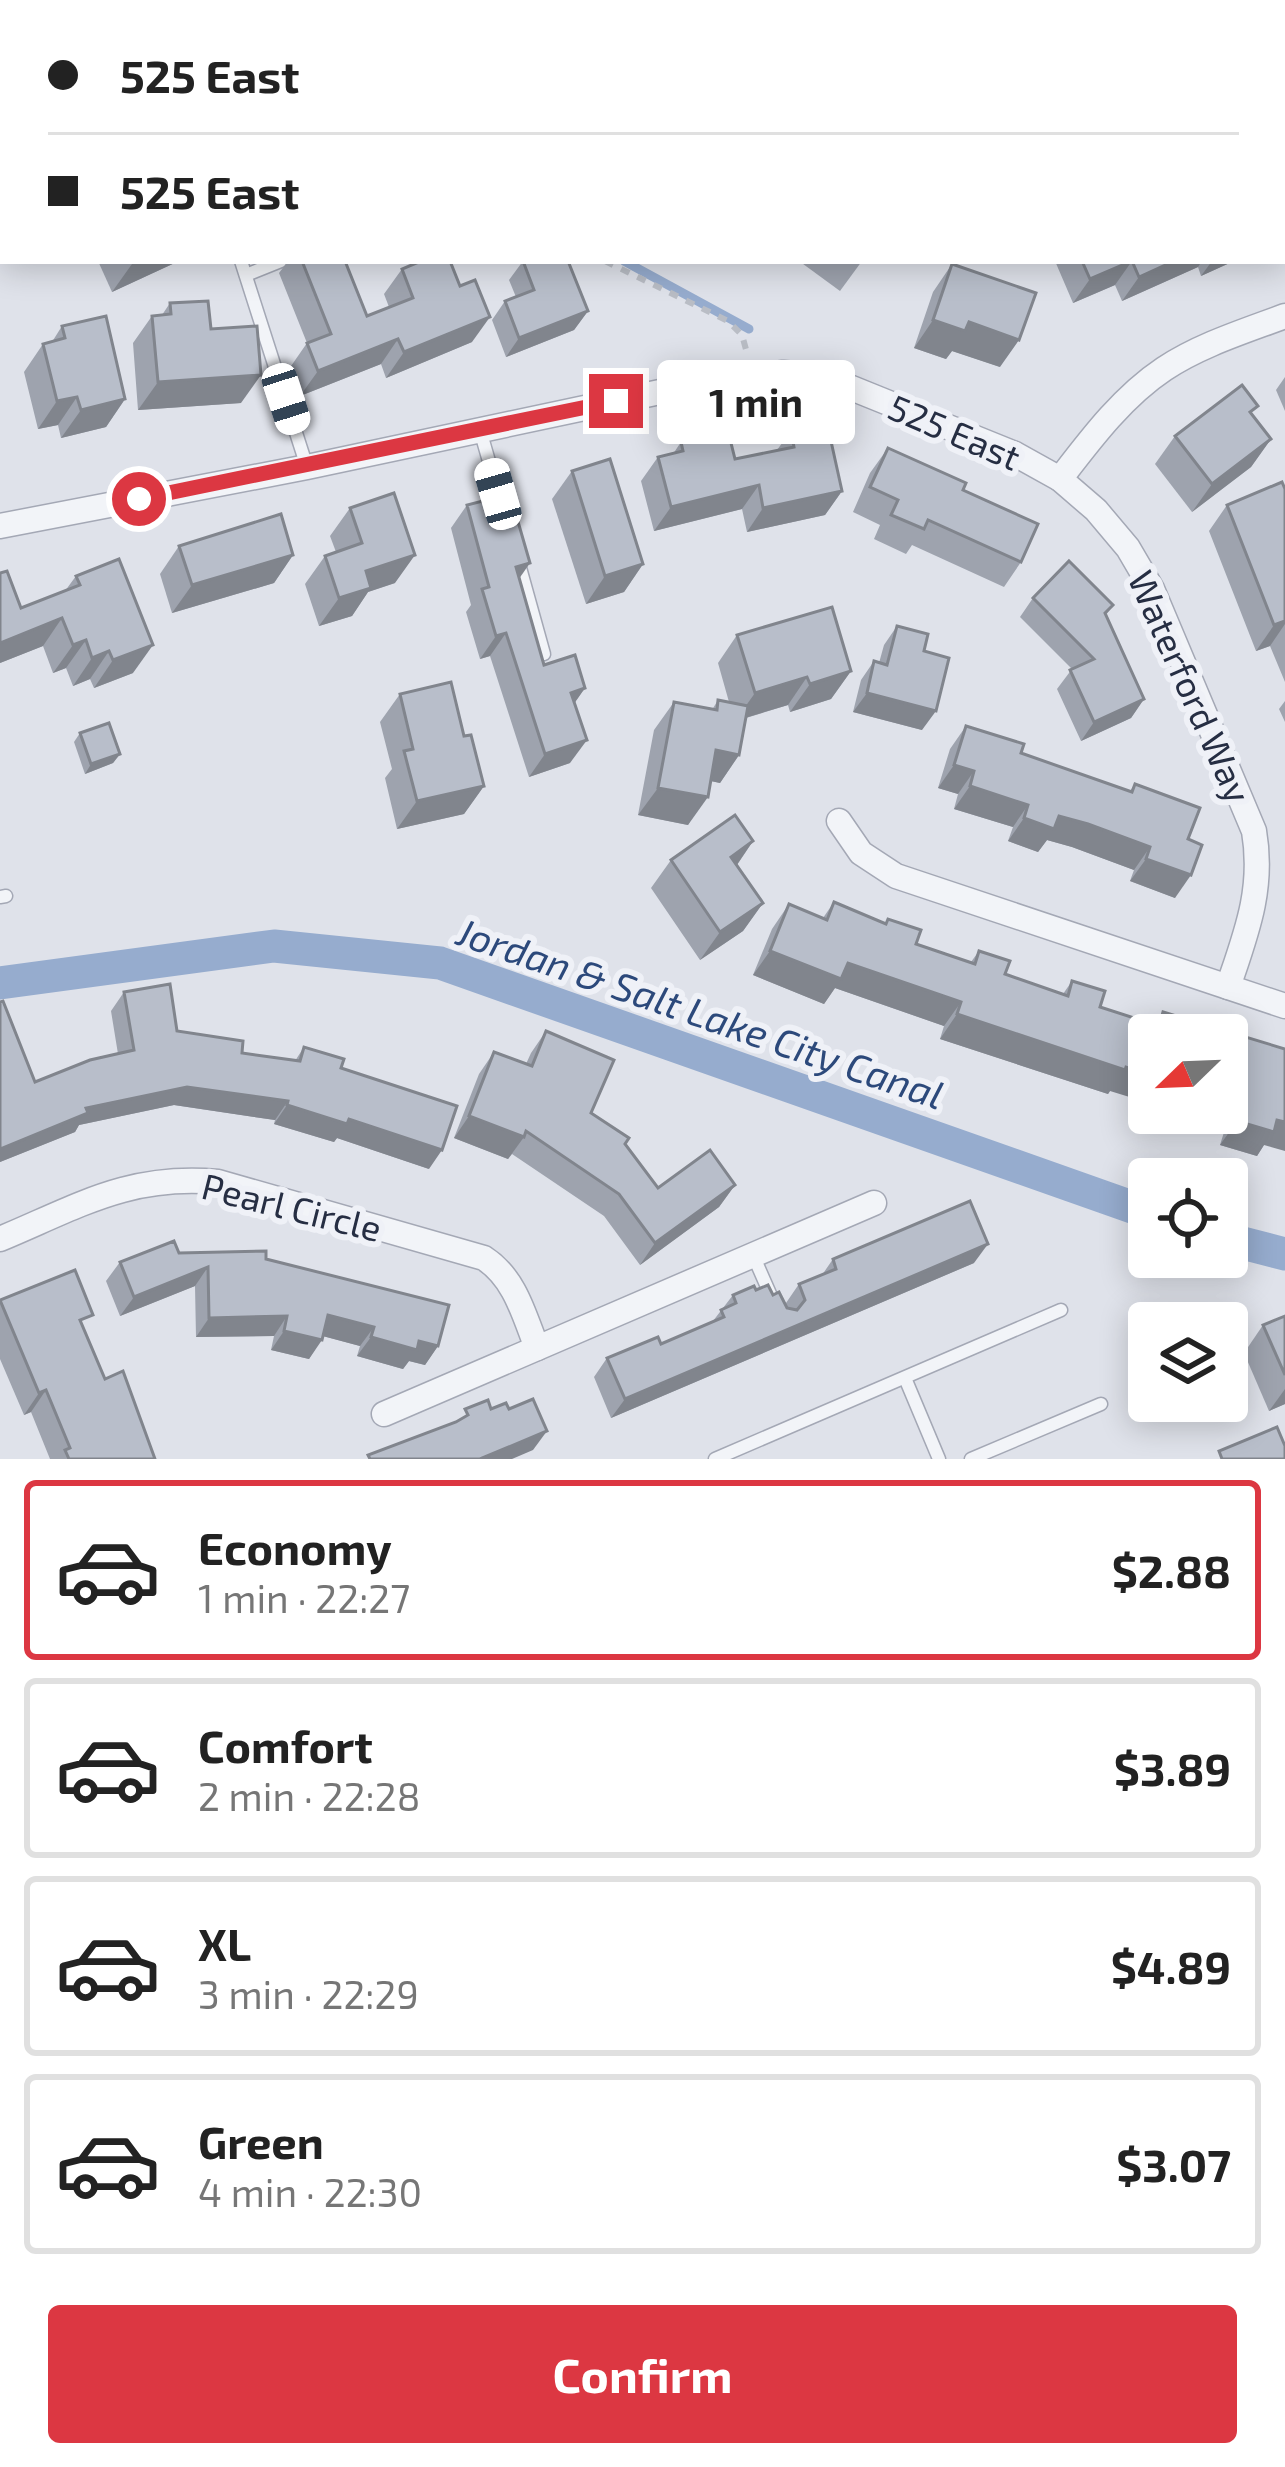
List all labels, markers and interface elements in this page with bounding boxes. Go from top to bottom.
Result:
text: 525 East [120,48,300,102]
text: 525 East [120,164,300,218]
car [258,359,314,439]
callout: 1 min [658,359,856,443]
route end [589,374,643,428]
text: 1 min [709,378,803,425]
street label: 525 East [883,384,1027,478]
car [471,454,525,534]
route start [112,472,166,526]
street label: Waterford Way [1121,563,1261,809]
water label: Jordan & Salt Lake City Canal [450,906,951,1118]
north arrow [1128,1014,1248,1134]
map controls [1128,1014,1248,1422]
button: locate [1128,1158,1248,1278]
street label: Pearl Circle [198,1163,386,1249]
button: layers [1128,1302,1248,1422]
icon: car [54,1516,162,1624]
text: Economy [198,1520,392,1574]
text: $2.88 [1112,1543,1231,1597]
text: 1 min · 22:27 [198,1574,410,1621]
icon: car [54,1714,162,1822]
text: Comfort [198,1718,373,1772]
text: $3.89 [1114,1741,1231,1795]
text: 2 min · 22:28 [198,1772,420,1819]
icon: car [54,1912,162,2020]
text: XL [198,1916,251,1970]
text: $4.89 [1111,1939,1231,1993]
text: 3 min · 22:29 [198,1970,419,2017]
icon: car [54,2110,162,2218]
text: Green [198,2114,324,2168]
text: $3.07 [1116,2137,1231,2191]
text: 4 min · 22:30 [198,2168,422,2215]
button: Confirm [48,2305,1237,2443]

